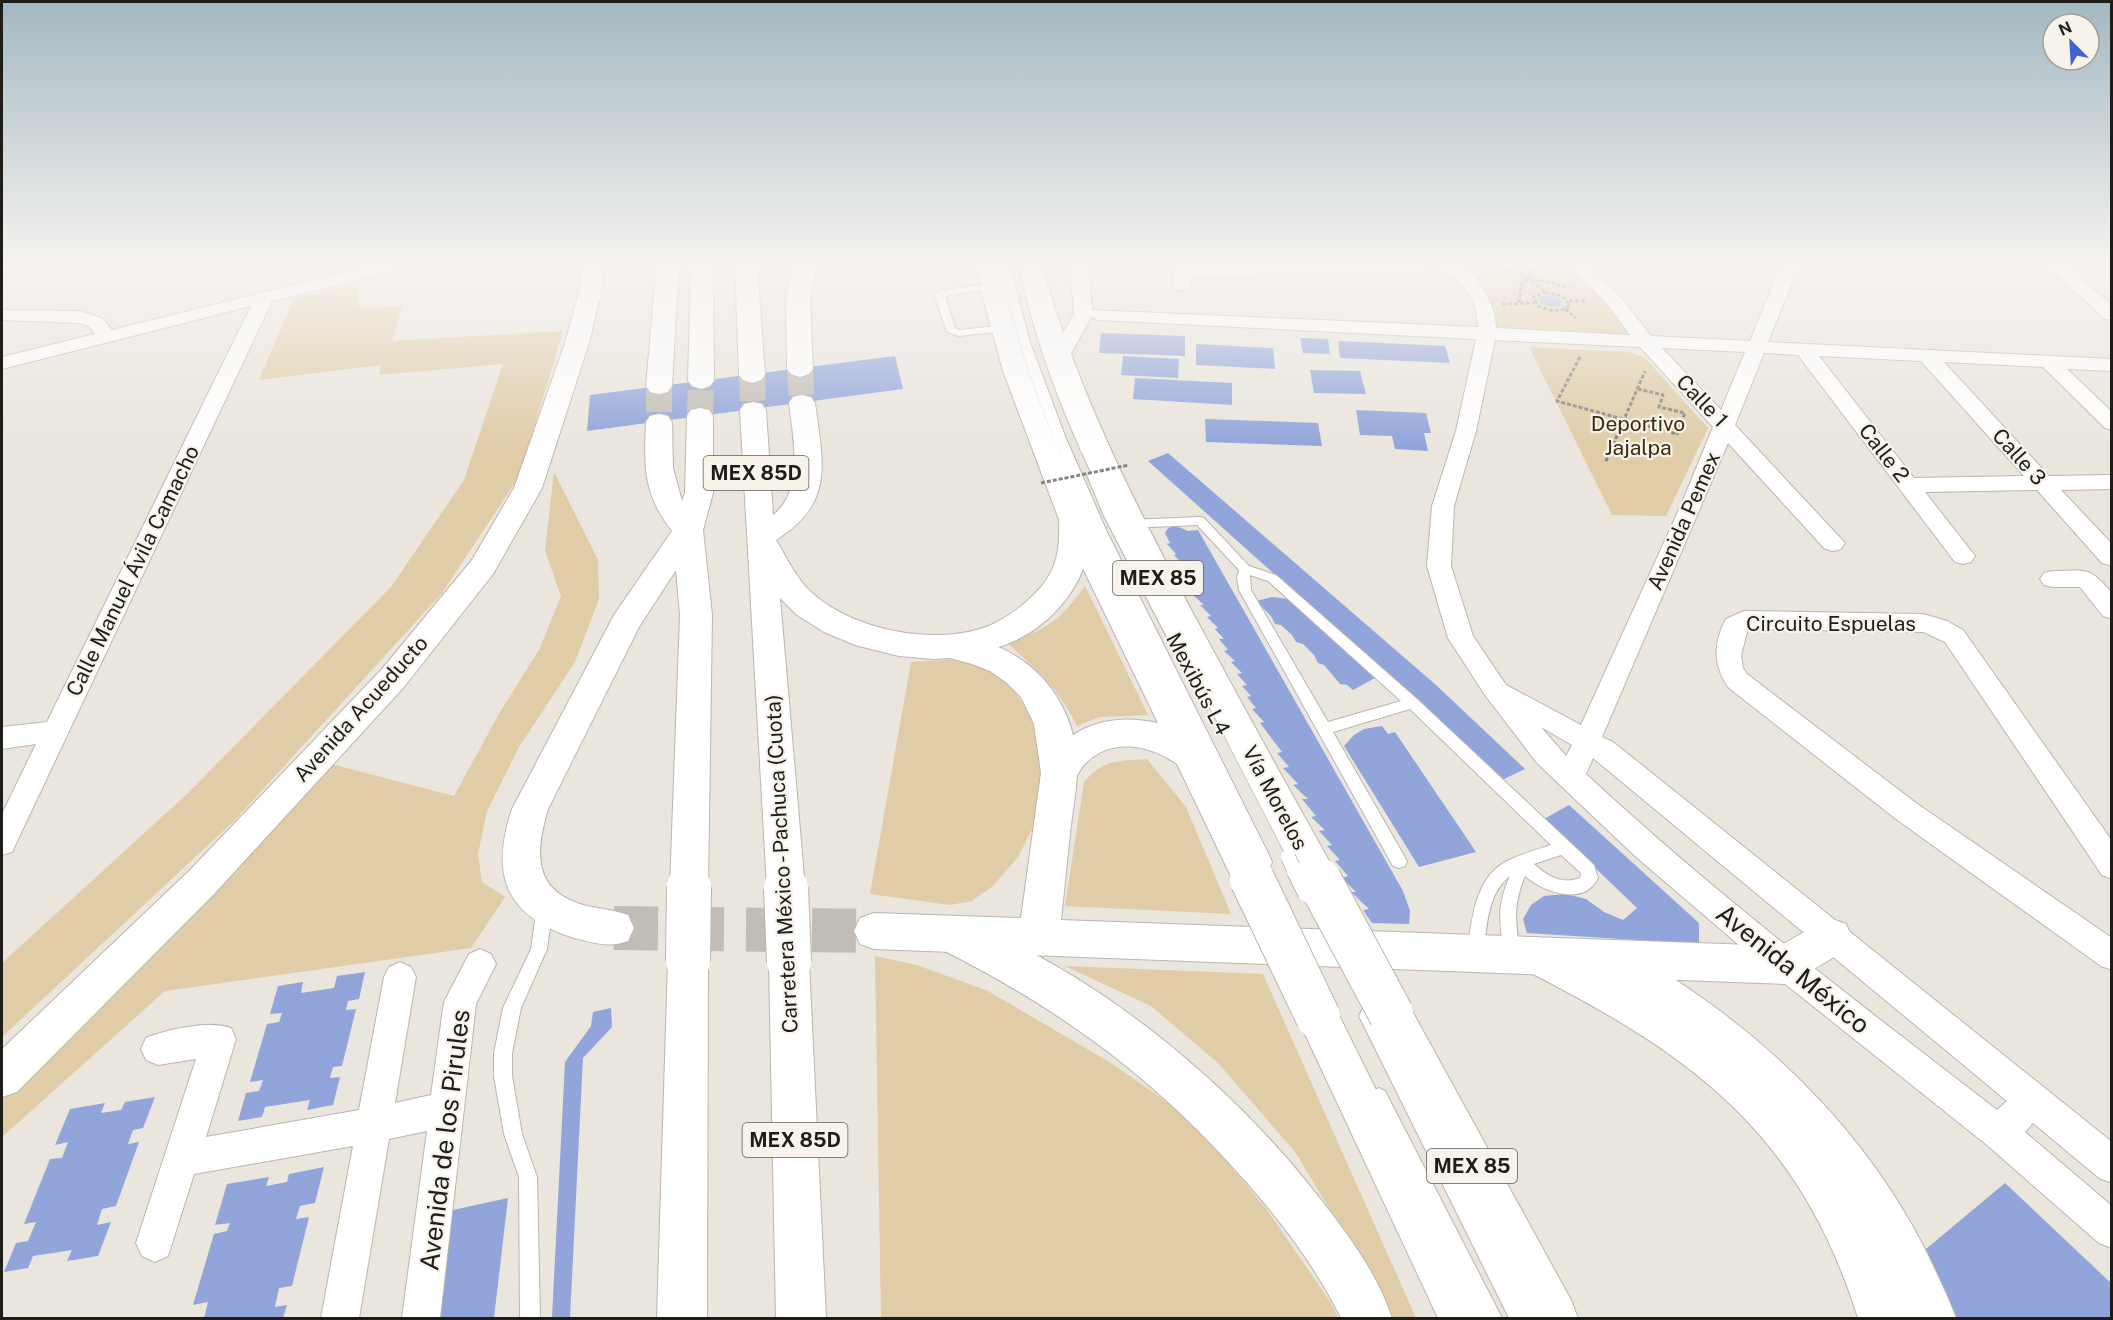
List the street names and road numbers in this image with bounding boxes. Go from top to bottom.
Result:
street label: Calle 1 [1671,369,1733,432]
street label: Calle 2 [1854,419,1915,487]
street label: Calle 3 [1987,423,2051,490]
street label: Calle Manuel Ávila Camacho [61,441,204,700]
street label: Avenida Pemex [1642,448,1725,594]
road number: MEX 85D [704,456,808,490]
road number: MEX 85 [1113,561,1203,595]
street label: Circuito Espuelas [1746,611,1916,636]
street label: Mexibús L4 [1161,628,1236,739]
street label: Avenida Acueducto [288,630,433,787]
street label: Carretera México - Pachuca (Cuota) [760,694,803,1034]
street label: Vía Morelos [1238,741,1313,854]
street label: Avenida México [1710,897,1876,1040]
street label: Avenida de los Pirules [413,1008,476,1272]
road number: MEX 85D [742,1123,848,1157]
road number: MEX 85 [1427,1149,1517,1183]

